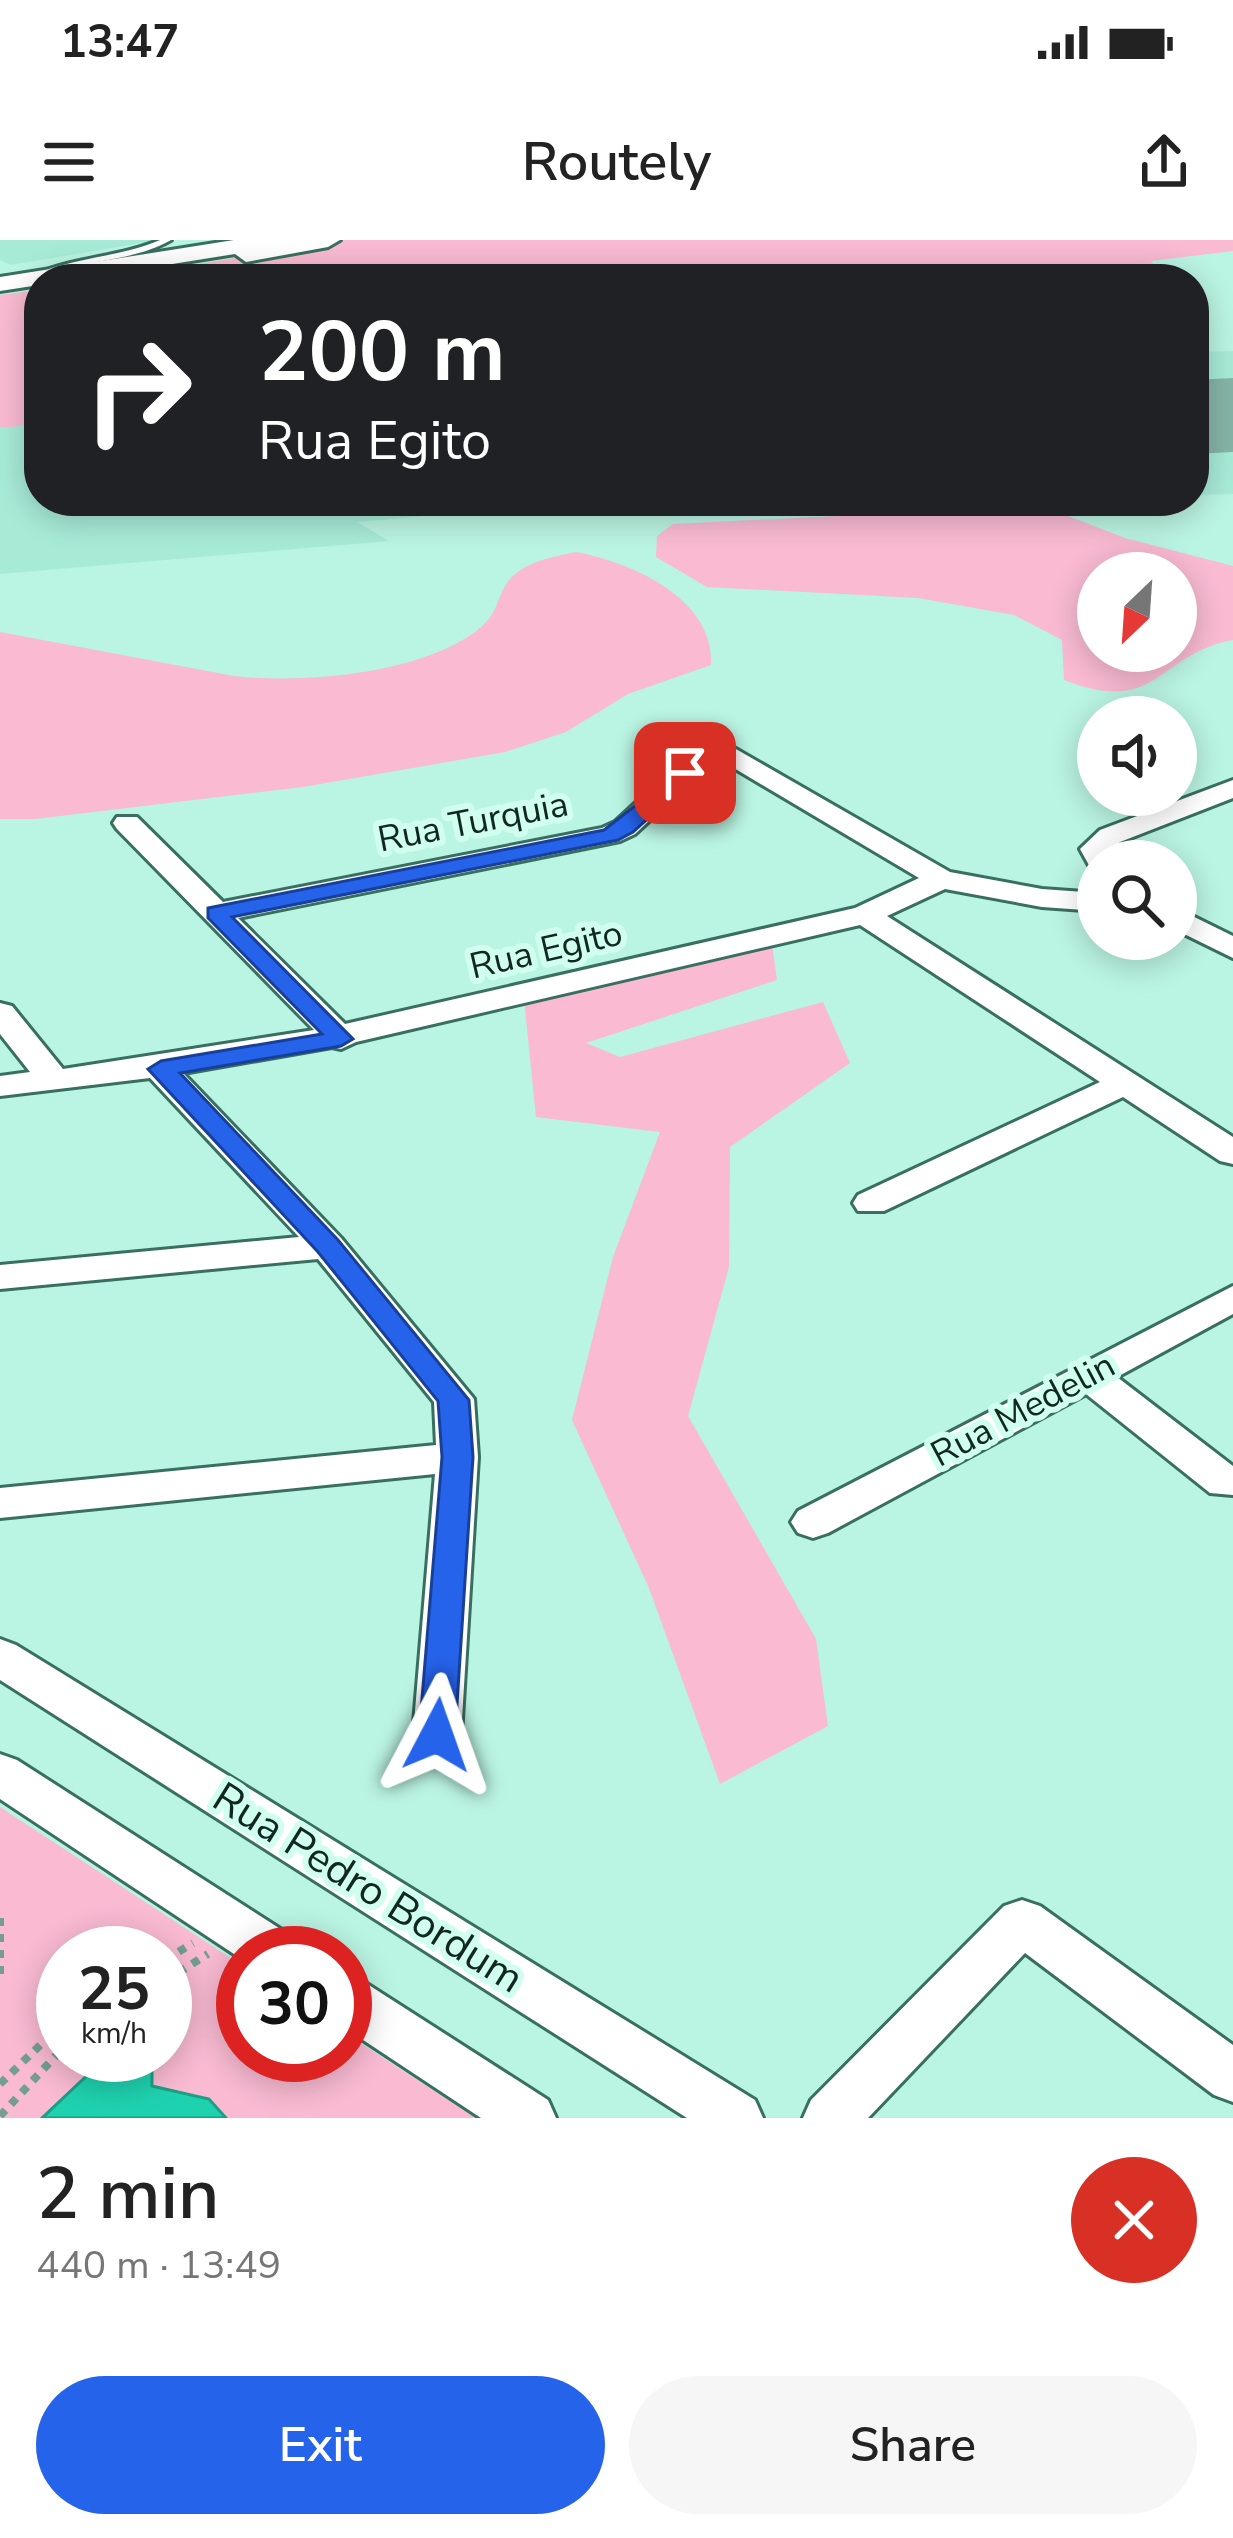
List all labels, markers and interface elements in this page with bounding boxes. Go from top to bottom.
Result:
text: 13:47 [60,12,179,73]
text: Routely [522,125,711,199]
icon: menu [36,129,102,195]
icon: share [1131,129,1197,195]
text: 200 m [258,295,506,410]
icon: right [60,312,216,468]
text: Rua Egito [258,404,491,478]
north arrow [1077,552,1197,672]
map controls [1077,552,1197,960]
button: sound [1077,696,1197,816]
pin [634,722,736,824]
icon: arrive [652,740,718,806]
street label: Rua Turquia [374,780,572,864]
button: search [1077,840,1197,960]
street label: Rua Egito [465,909,627,991]
street label: Rua Medelin [922,1341,1124,1479]
position arrow [374,1672,500,1798]
street label: Rua Pedro Bordum [202,1769,534,2007]
speed limit sign: 30 [216,1926,372,2082]
text: 25 [78,1948,150,2030]
text: km/h [81,2013,147,2054]
text: 2 min [36,2145,219,2243]
button: close [1071,2157,1197,2283]
text: 440 m · 13:49 [36,2239,281,2292]
button: Exit [36,2376,605,2514]
button: Share [629,2376,1197,2514]

